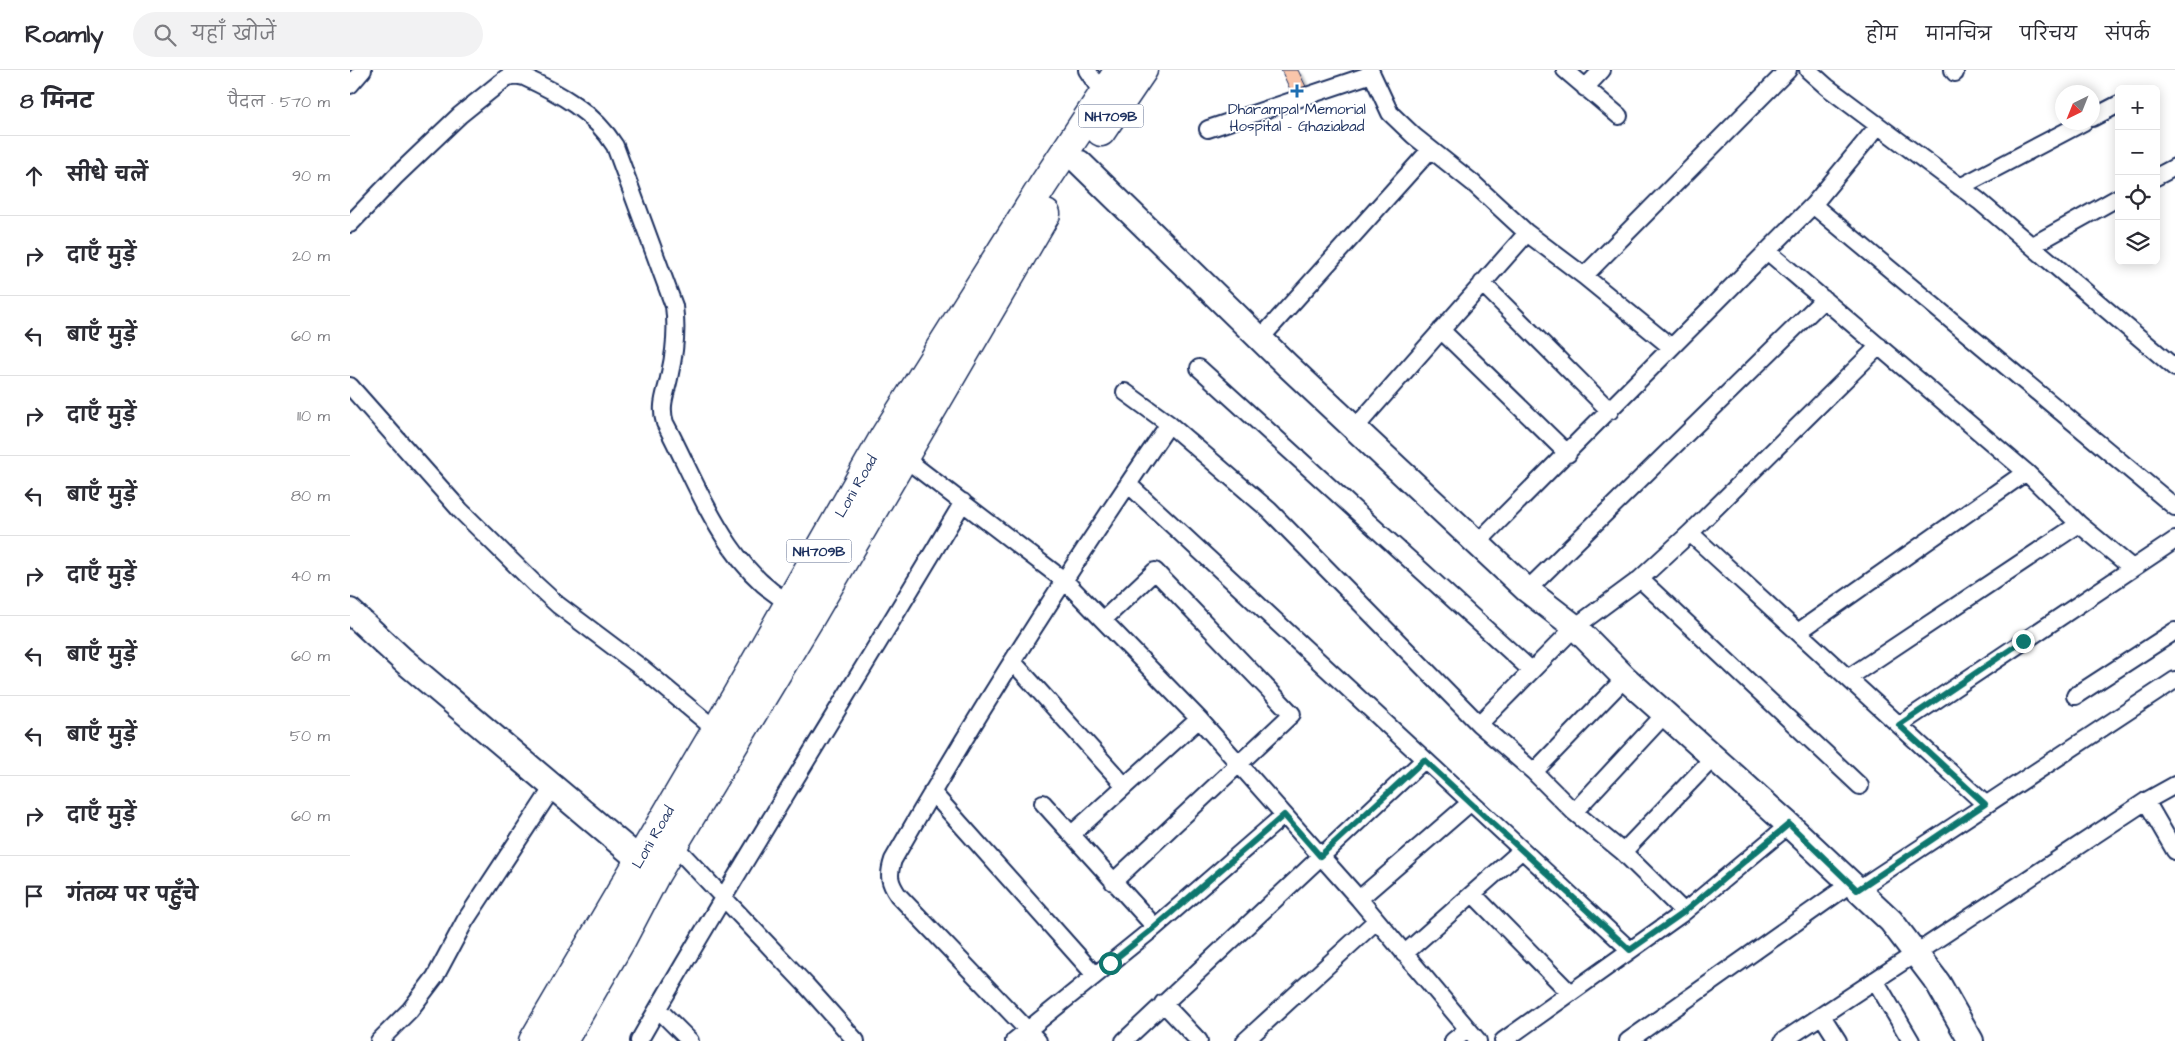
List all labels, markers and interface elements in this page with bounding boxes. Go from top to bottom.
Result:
search box [133,12,483,57]
text: Roamly [25,18,103,52]
icon: search [151,21,179,49]
text: यहाँ खोजें [191,21,276,48]
text: होम [1866,22,1898,47]
text: मानचित्र [1926,22,1992,47]
text: परिचय [2020,22,2077,47]
text: संपर्क [2105,22,2150,47]
marker: Dharampal Memorial Hospital - Ghaziabad [1290,84,1304,98]
north arrow [2055,85,2100,130]
map controls [2115,85,2160,265]
button: + [2115,85,2160,130]
text: 8 मिनट [20,87,93,116]
text: पैदल · 570 m [228,91,330,113]
place label: Dharampal Memorial Hospital - Ghaziabad [1228,99,1366,137]
road number: NH709B [1078,104,1144,128]
button: − [2115,130,2160,175]
icon: ahead [20,162,48,190]
text: सीधे चलें [67,162,148,189]
text: 90 m [292,165,330,187]
button: locate [2115,175,2160,220]
button: layers [2115,220,2160,265]
icon: right [20,242,48,270]
text: दाएँ मुड़ें [67,242,136,269]
text: 20 m [292,245,330,267]
icon: left [20,322,48,350]
text: बाएँ मुड़ें [67,322,136,349]
text: 60 m [291,325,330,347]
icon: right [20,402,48,430]
text: दाएँ मुड़ें [67,402,136,429]
text: 110 m [297,405,330,427]
street label: Loni Road [830,451,883,521]
icon: left [20,482,48,510]
text: बाएँ मुड़ें [67,482,136,509]
text: 80 m [291,485,330,507]
road number: NH709B [786,540,852,562]
icon: right [20,562,48,590]
text: दाएँ मुड़ें [67,562,136,589]
text: 40 m [290,565,330,587]
route end [2012,630,2035,653]
icon: left [20,642,48,670]
text: बाएँ मुड़ें [67,642,136,669]
text: 60 m [291,645,330,667]
icon: left [20,722,48,750]
text: बाएँ मुड़ें [67,722,136,749]
text: 50 m [290,725,330,747]
icon: right [20,802,48,830]
text: दाएँ मुड़ें [67,802,136,829]
street label: Loni Road [627,802,680,872]
text: 60 m [291,805,330,827]
icon: arrive [20,882,48,910]
text: गंतव्य पर पहुँचे [67,882,198,909]
route start [1099,952,1122,975]

